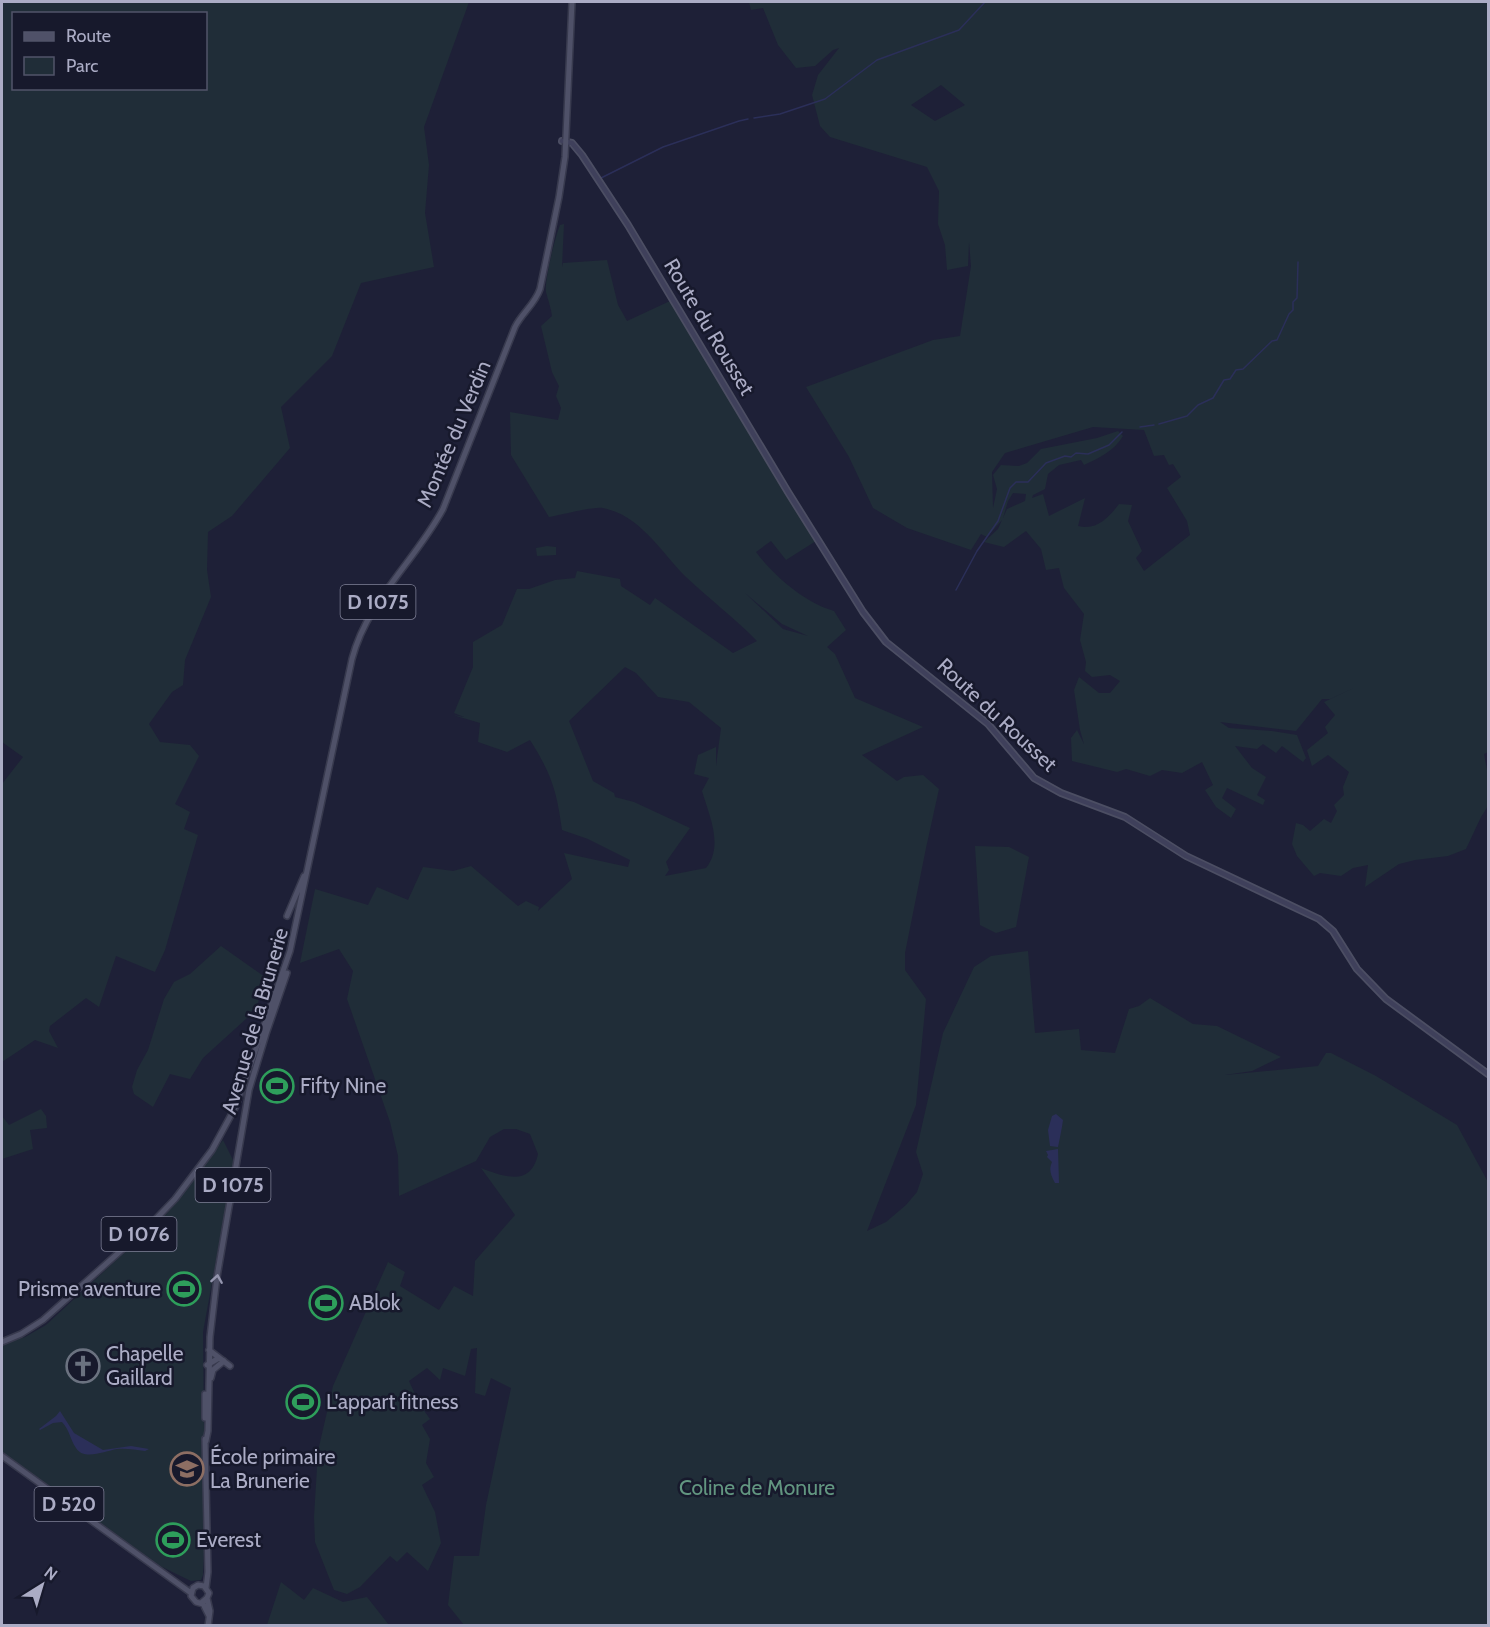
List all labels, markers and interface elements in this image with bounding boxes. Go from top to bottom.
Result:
legend [12,12,207,90]
text: Route [66,25,111,47]
text: Parc [66,55,98,77]
street label: Route du Rousset [659,254,760,399]
street label: Montée du Verdin [411,357,496,511]
road number: D 1075 [340,585,416,619]
street label: Route du Rousset [932,653,1062,777]
street label: Avenue de la Brunerie [216,925,293,1117]
sports icon: Fifty Nine [259,1068,295,1104]
place label: Fifty Nine [300,1073,386,1098]
road number: D 1075 [196,1168,270,1202]
road number: D 1076 [102,1217,176,1251]
sports icon: Prisme aventure [166,1271,202,1307]
one-way arrow [210,1274,222,1283]
place label: Prisme aventure [18,1276,161,1301]
sports icon: ABlok [308,1285,344,1321]
place label: ABlok [349,1290,401,1315]
place label: Chapelle Gaillard [106,1341,184,1390]
church icon: Chapelle Gaillard [65,1348,101,1384]
sports icon: L'appart fitness [285,1384,321,1420]
place label: L'appart fitness [326,1389,459,1414]
place label: École primaire La Brunerie [210,1444,336,1493]
school or university icon: École primaire La Brunerie [169,1451,205,1487]
park label: Coline de Monure [679,1475,835,1500]
road number: D 520 [34,1487,104,1521]
sports icon: Everest [155,1522,191,1558]
place label: Everest [196,1527,261,1552]
north arrow [12,1555,72,1615]
text: N [40,1562,61,1584]

